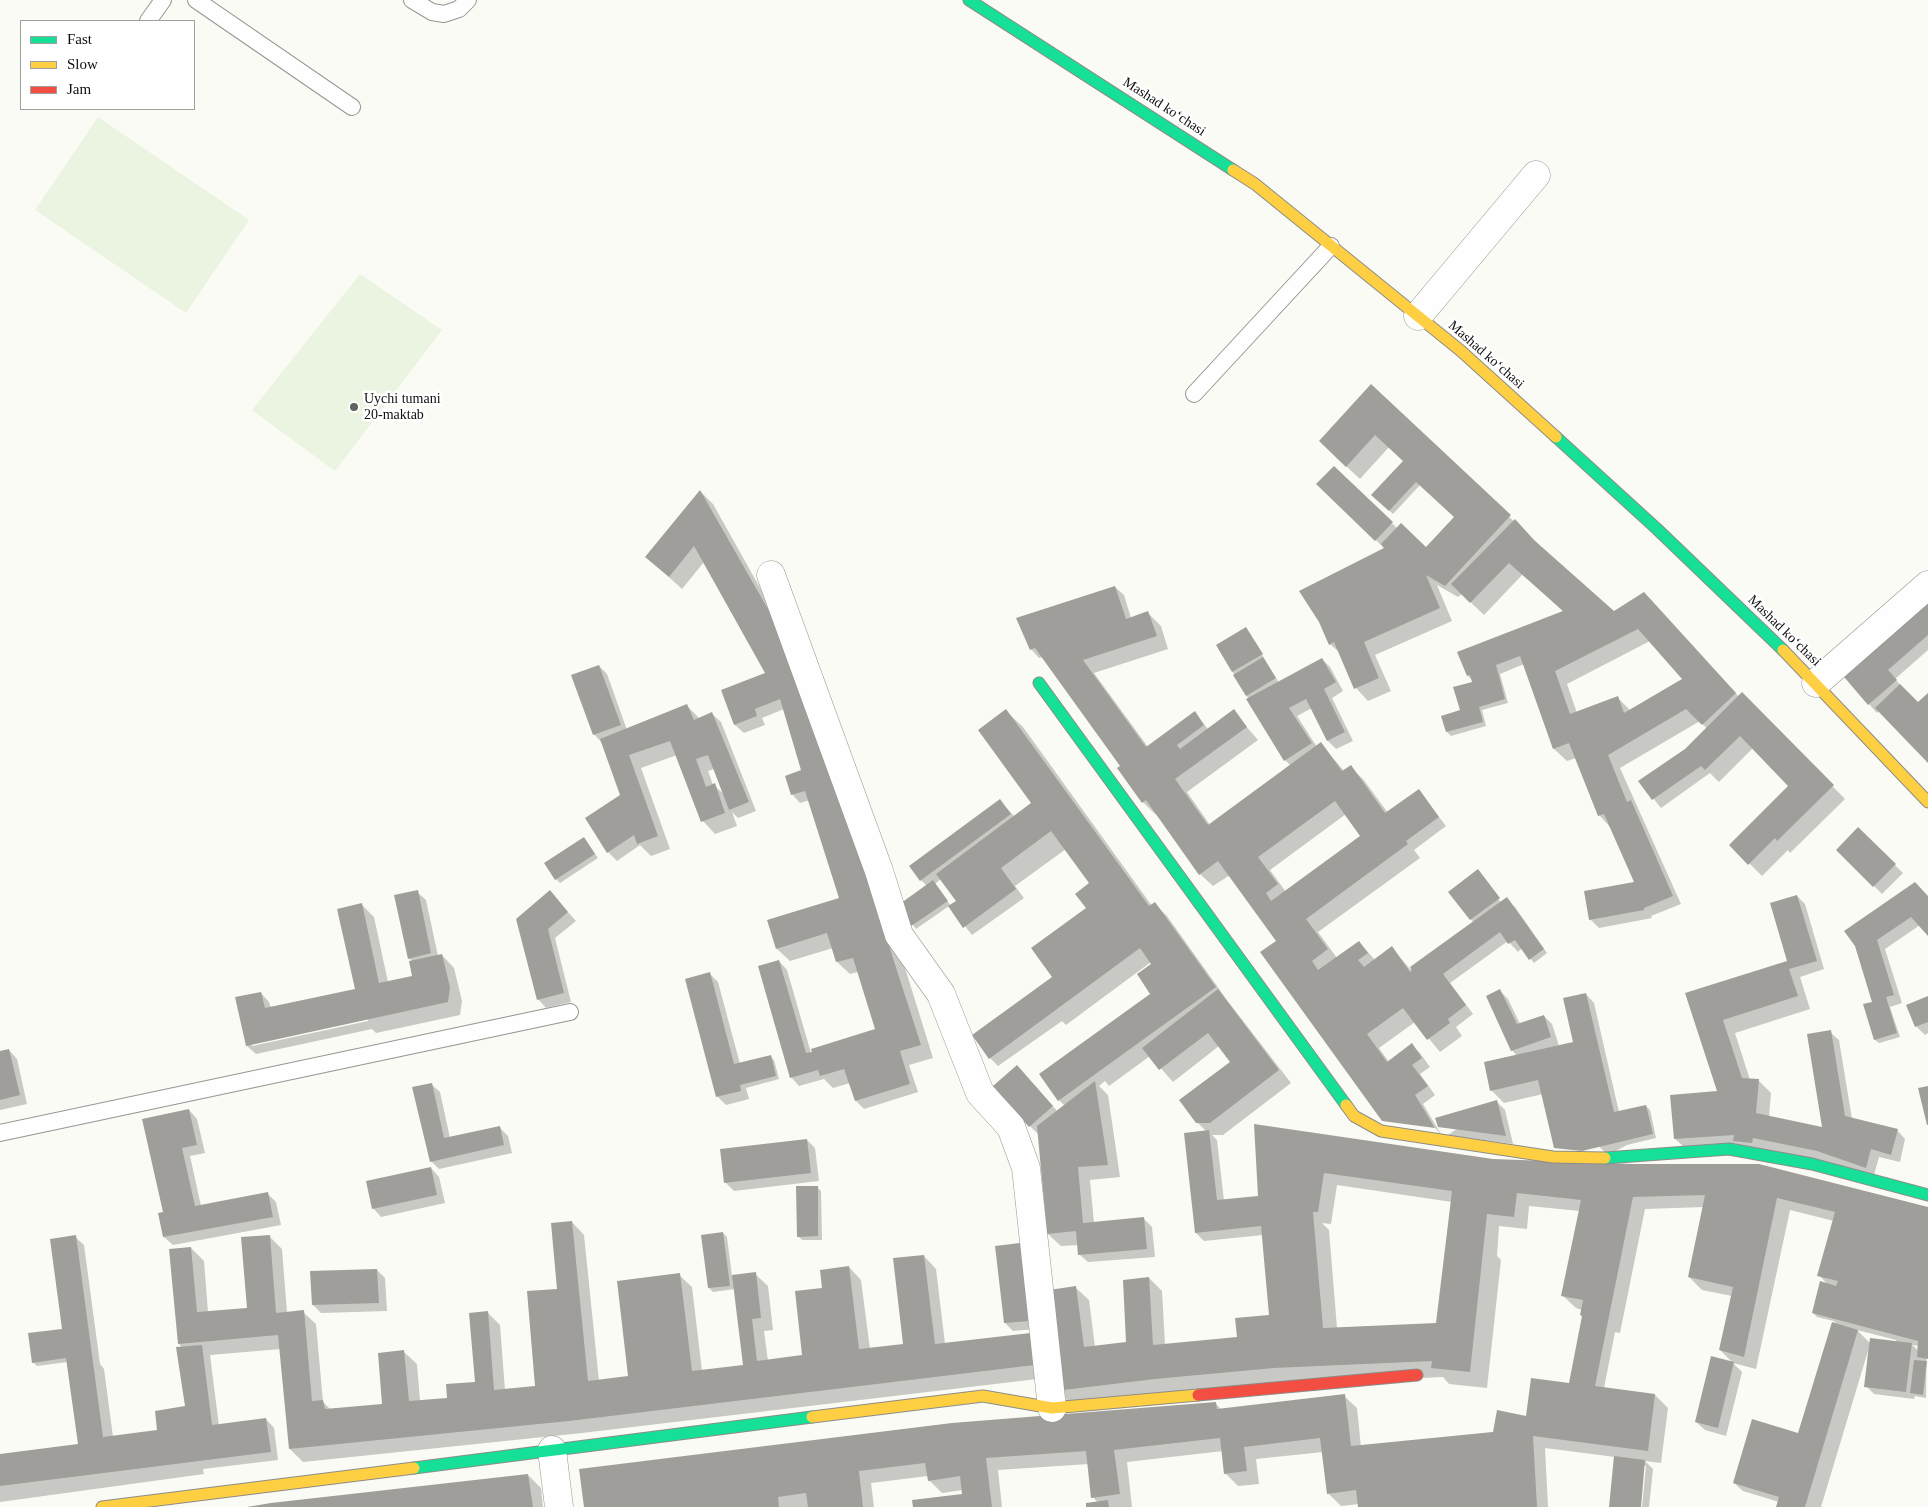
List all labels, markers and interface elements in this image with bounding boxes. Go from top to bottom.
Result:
legend [20,20,195,110]
text: Fast [67,31,92,47]
text: Slow [67,56,98,72]
street label: Mashad koʻchasi [1119,74,1209,140]
text: Jam [67,81,91,97]
street label: Mashad koʻchasi [1445,317,1527,393]
place label: Uychi tumani 20-maktab [364,391,441,424]
marker: Uychi tumani 20-maktab [348,401,360,413]
street label: Mashad koʻchasi [1744,592,1824,670]

